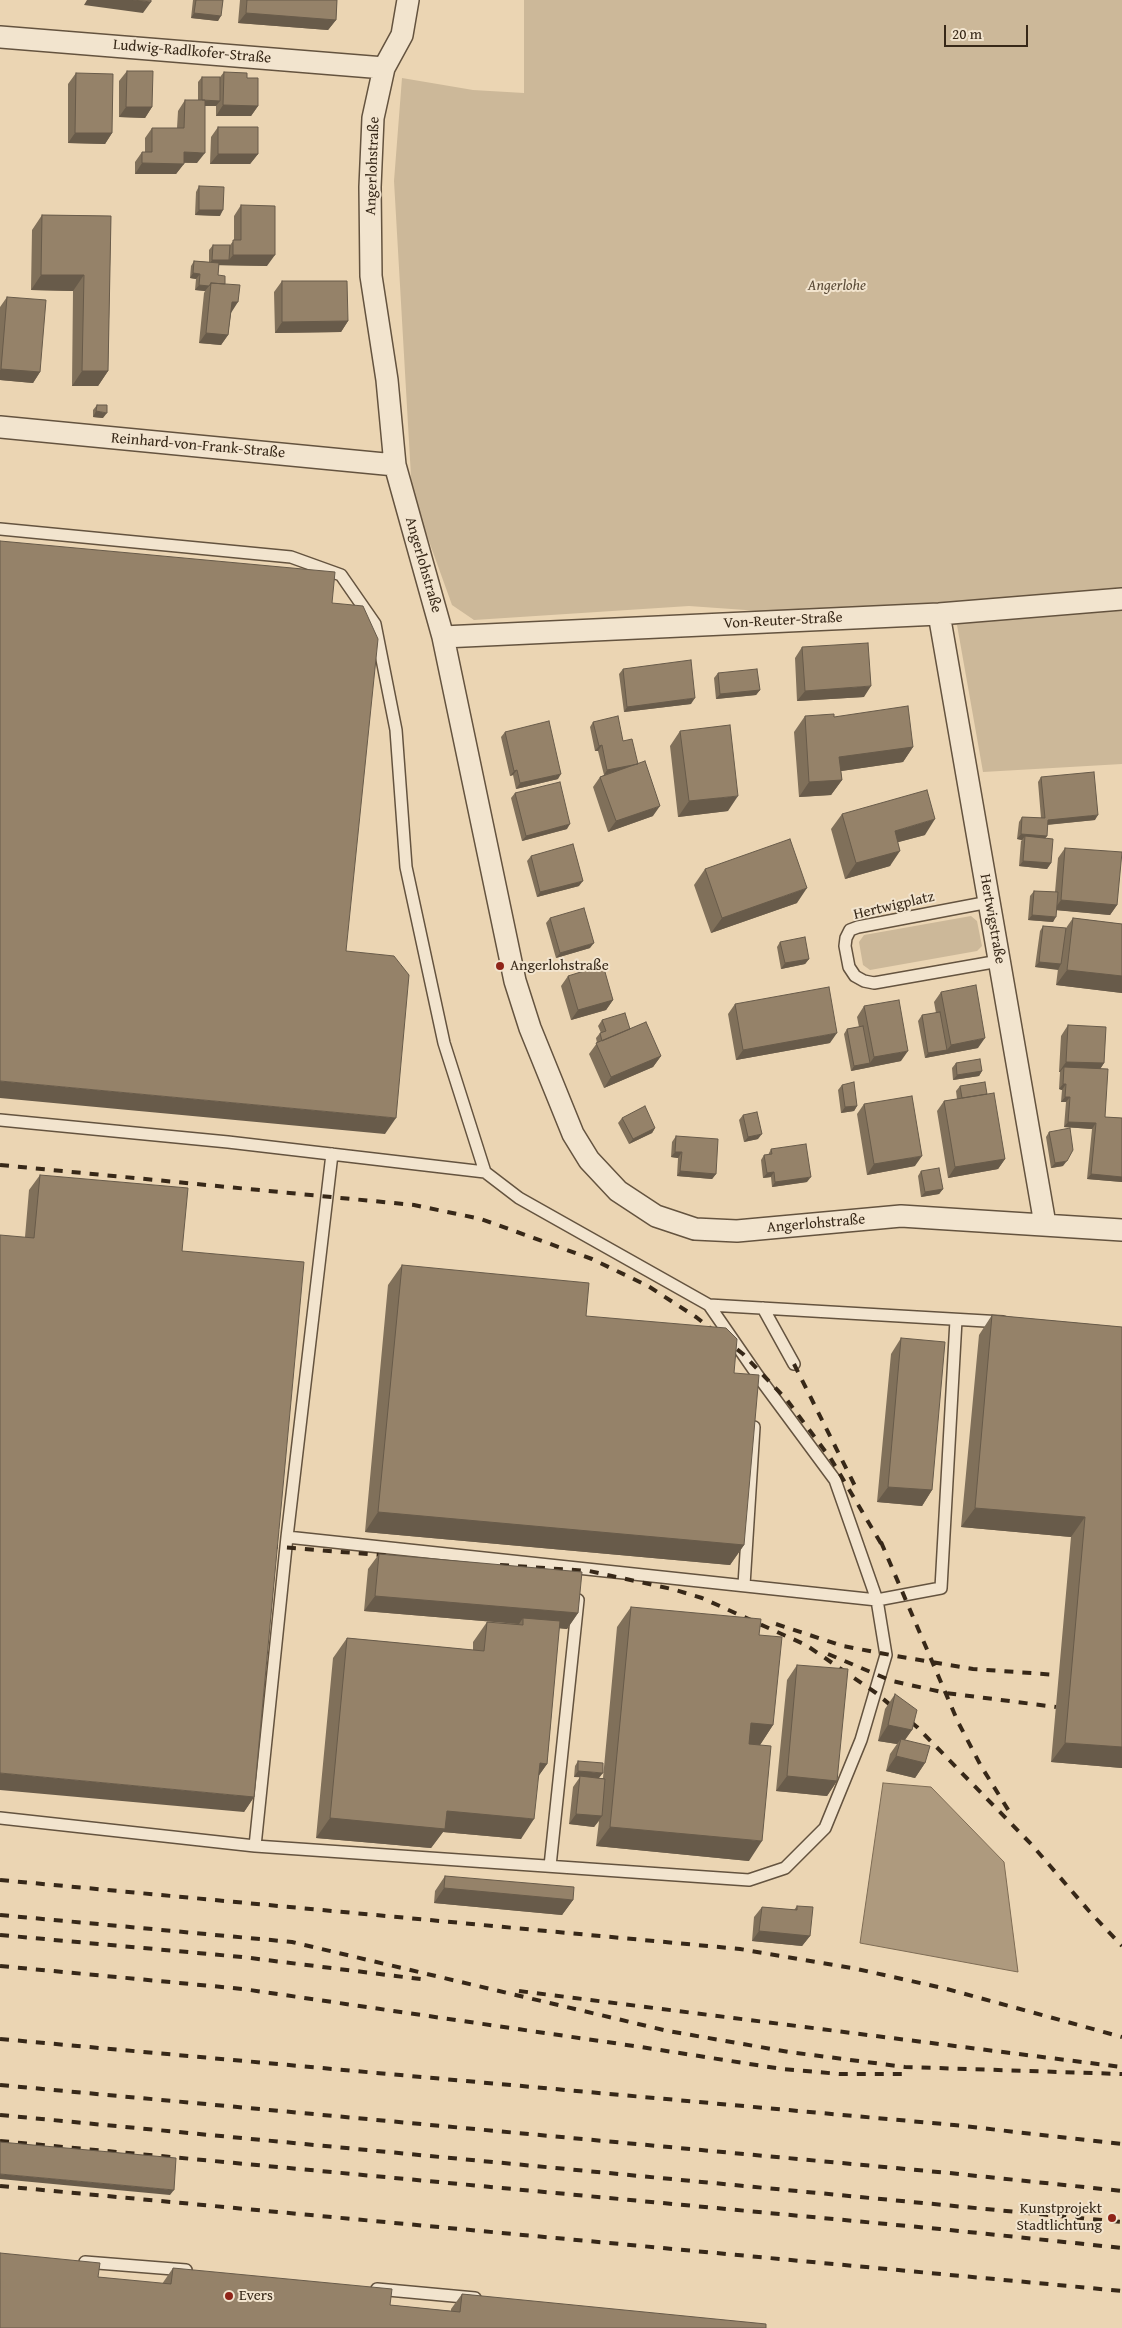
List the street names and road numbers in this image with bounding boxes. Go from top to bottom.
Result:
street label: Ludwig-Radlkofer-Straße [112,36,272,68]
street label: Angerlohstraße [362,116,384,216]
street label: Reinhard-von-Frank-Straße [110,429,286,463]
street label: Angerlohstraße [401,515,445,615]
street label: Von-Reuter-Straße [723,609,843,633]
street label: Hertwigstraße [975,873,1009,965]
street label: Hertwigplatz [852,888,936,924]
street label: Angerlohstraße [766,1211,866,1237]

